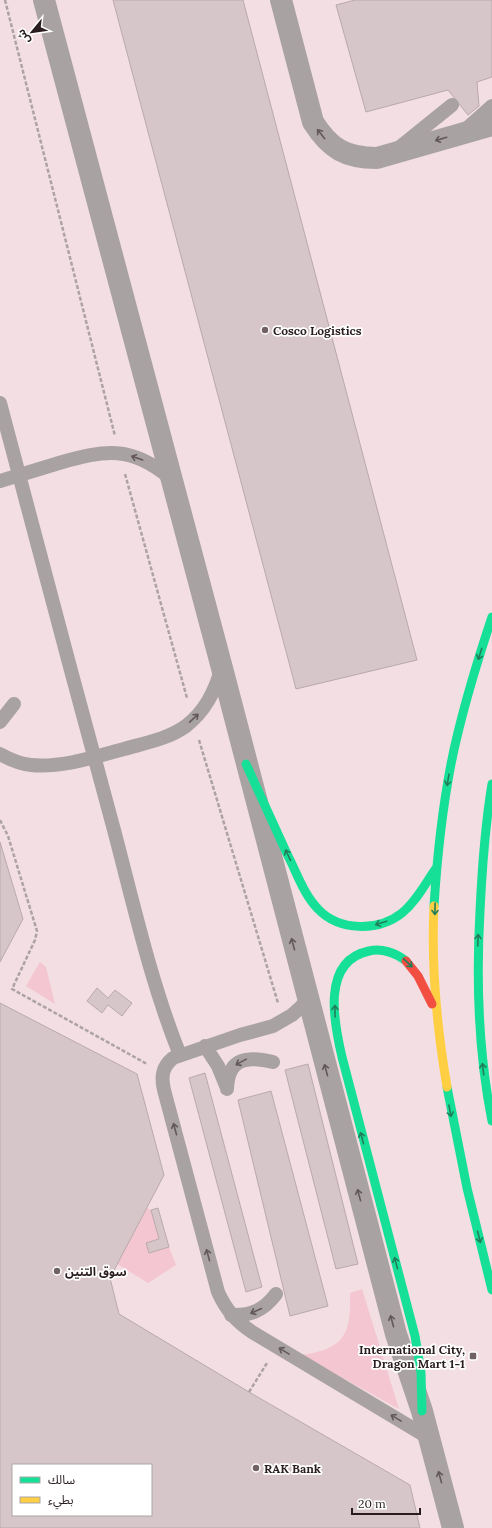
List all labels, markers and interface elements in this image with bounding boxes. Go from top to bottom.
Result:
north arrow [12,12,52,52]
text: ش [13,27,33,47]
one-way arrow [317,128,326,139]
one-way arrow [435,136,448,143]
place label: Cosco Logistics [273,323,362,338]
marker: Cosco Logistics [260,325,270,335]
one-way arrow [132,453,144,461]
one-way arrow [475,647,483,659]
one-way arrow [189,714,199,723]
one-way arrow [444,773,452,786]
one-way arrow [284,850,291,862]
one-way arrow [431,902,438,915]
one-way arrow [376,920,388,928]
one-way arrow [474,934,481,947]
one-way arrow [289,938,297,951]
one-way arrow [403,959,413,968]
one-way arrow [331,1005,339,1018]
one-way arrow [235,1059,247,1066]
one-way arrow [322,1063,330,1076]
one-way arrow [479,1063,487,1076]
one-way arrow [447,1104,455,1117]
one-way arrow [170,1123,178,1136]
one-way arrow [358,1132,365,1145]
one-way arrow [355,1189,362,1202]
one-way arrow [475,1231,483,1244]
one-way arrow [203,1248,211,1261]
one-way arrow [392,1257,399,1270]
place label: سوق التنين [65,1264,127,1279]
marker: سوق التنين [52,1266,62,1276]
one-way arrow [251,1308,263,1315]
one-way arrow [388,1315,395,1328]
place label: International City, Dragon Mart 1-1 [359,1342,465,1371]
one-way arrow [278,1347,290,1355]
marker: International City, Dragon Mart 1-1 [468,1351,478,1361]
one-way arrow [390,1413,402,1421]
place label: RAK Bank [264,1461,321,1476]
marker: RAK Bank [251,1463,261,1473]
legend [12,1464,152,1516]
one-way arrow [435,1471,443,1484]
text: سالك [48,1472,75,1487]
scale bar [352,1490,420,1516]
text: بطيء [48,1492,74,1510]
text: 20 m [358,1496,386,1511]

